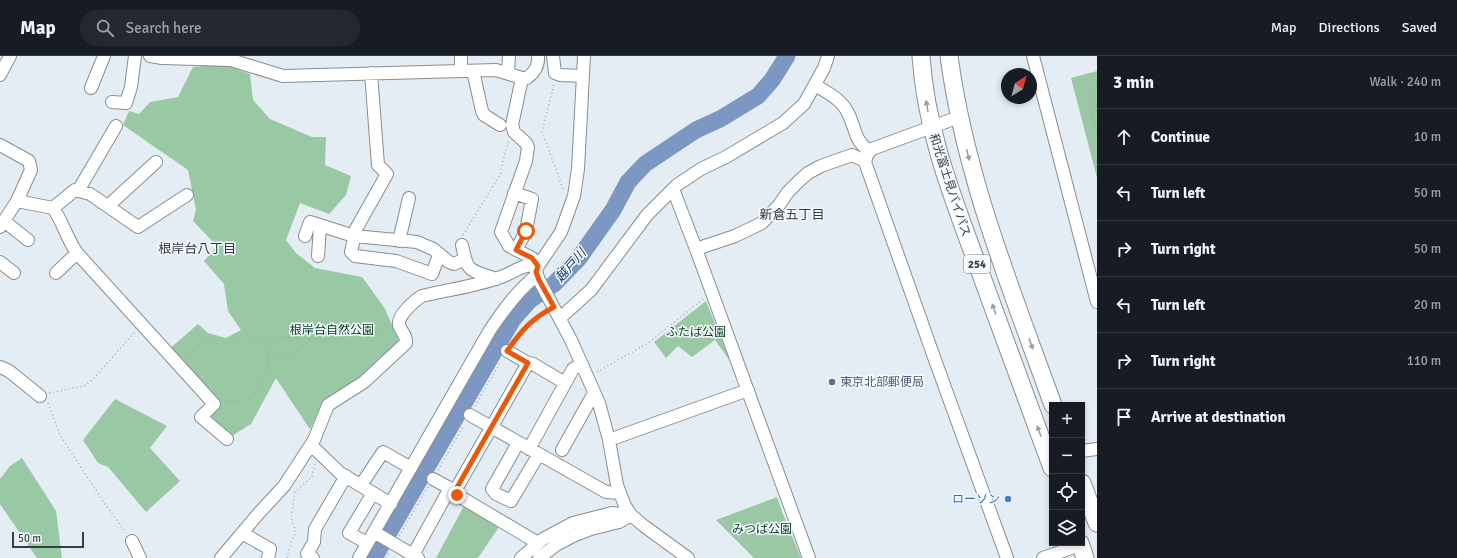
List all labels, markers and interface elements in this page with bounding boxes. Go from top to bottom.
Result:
search box [80,10,360,46]
text: Map [20,16,56,40]
icon: search [94,17,116,39]
text: Search here [126,19,201,37]
text: Map [1271,19,1297,36]
text: Directions [1319,19,1380,36]
text: Saved [1402,19,1437,36]
north arrow [1001,68,1037,104]
text: 3 min [1113,72,1154,93]
text: Walk · 240 m [1370,74,1441,90]
one-way arrow [924,100,930,112]
icon: ahead [1113,126,1135,148]
text: Continue [1151,128,1210,146]
text: 10 m [1414,129,1441,145]
street label: 和光富士見バイパス [926,132,973,239]
one-way arrow [965,149,971,161]
icon: left [1113,182,1135,204]
text: Turn left [1151,184,1205,202]
text: 50 m [1414,185,1441,201]
district label: 新倉五丁目 [759,207,825,223]
route start [517,222,535,240]
icon: right [1113,238,1135,260]
text: Turn right [1151,240,1216,258]
district label: 根岸台八丁目 [158,241,236,257]
text: 50 m [1414,241,1441,257]
water label: 越戸川 [552,244,591,286]
road number: 254 [964,255,990,273]
icon: left [1113,294,1135,316]
text: Turn left [1151,296,1205,314]
text: 20 m [1414,297,1441,313]
one-way arrow [990,303,996,315]
park label: 根岸台自然公園 [290,323,374,338]
park label: ふたば公園 [666,325,726,340]
one-way arrow [1029,339,1035,351]
icon: right [1113,350,1135,372]
text: Turn right [1151,352,1216,370]
text: 110 m [1407,353,1441,369]
place label: 東京北部郵便局 [840,375,924,390]
marker: 東京北部郵便局 [827,377,837,387]
map controls [1049,402,1085,546]
button: + [1049,402,1085,438]
icon: arrive [1113,406,1135,428]
text: Arrive at destination [1151,408,1286,426]
one-way arrow [1035,425,1041,437]
button: − [1049,438,1085,474]
button: locate [1049,474,1085,510]
route end [448,486,466,504]
place label: ローソン [952,492,1000,507]
marker: ローソン [1003,494,1013,504]
button: layers [1049,510,1085,546]
park label: みつば公園 [732,522,792,537]
scale bar [12,530,84,549]
text: 50 m [18,532,41,545]

